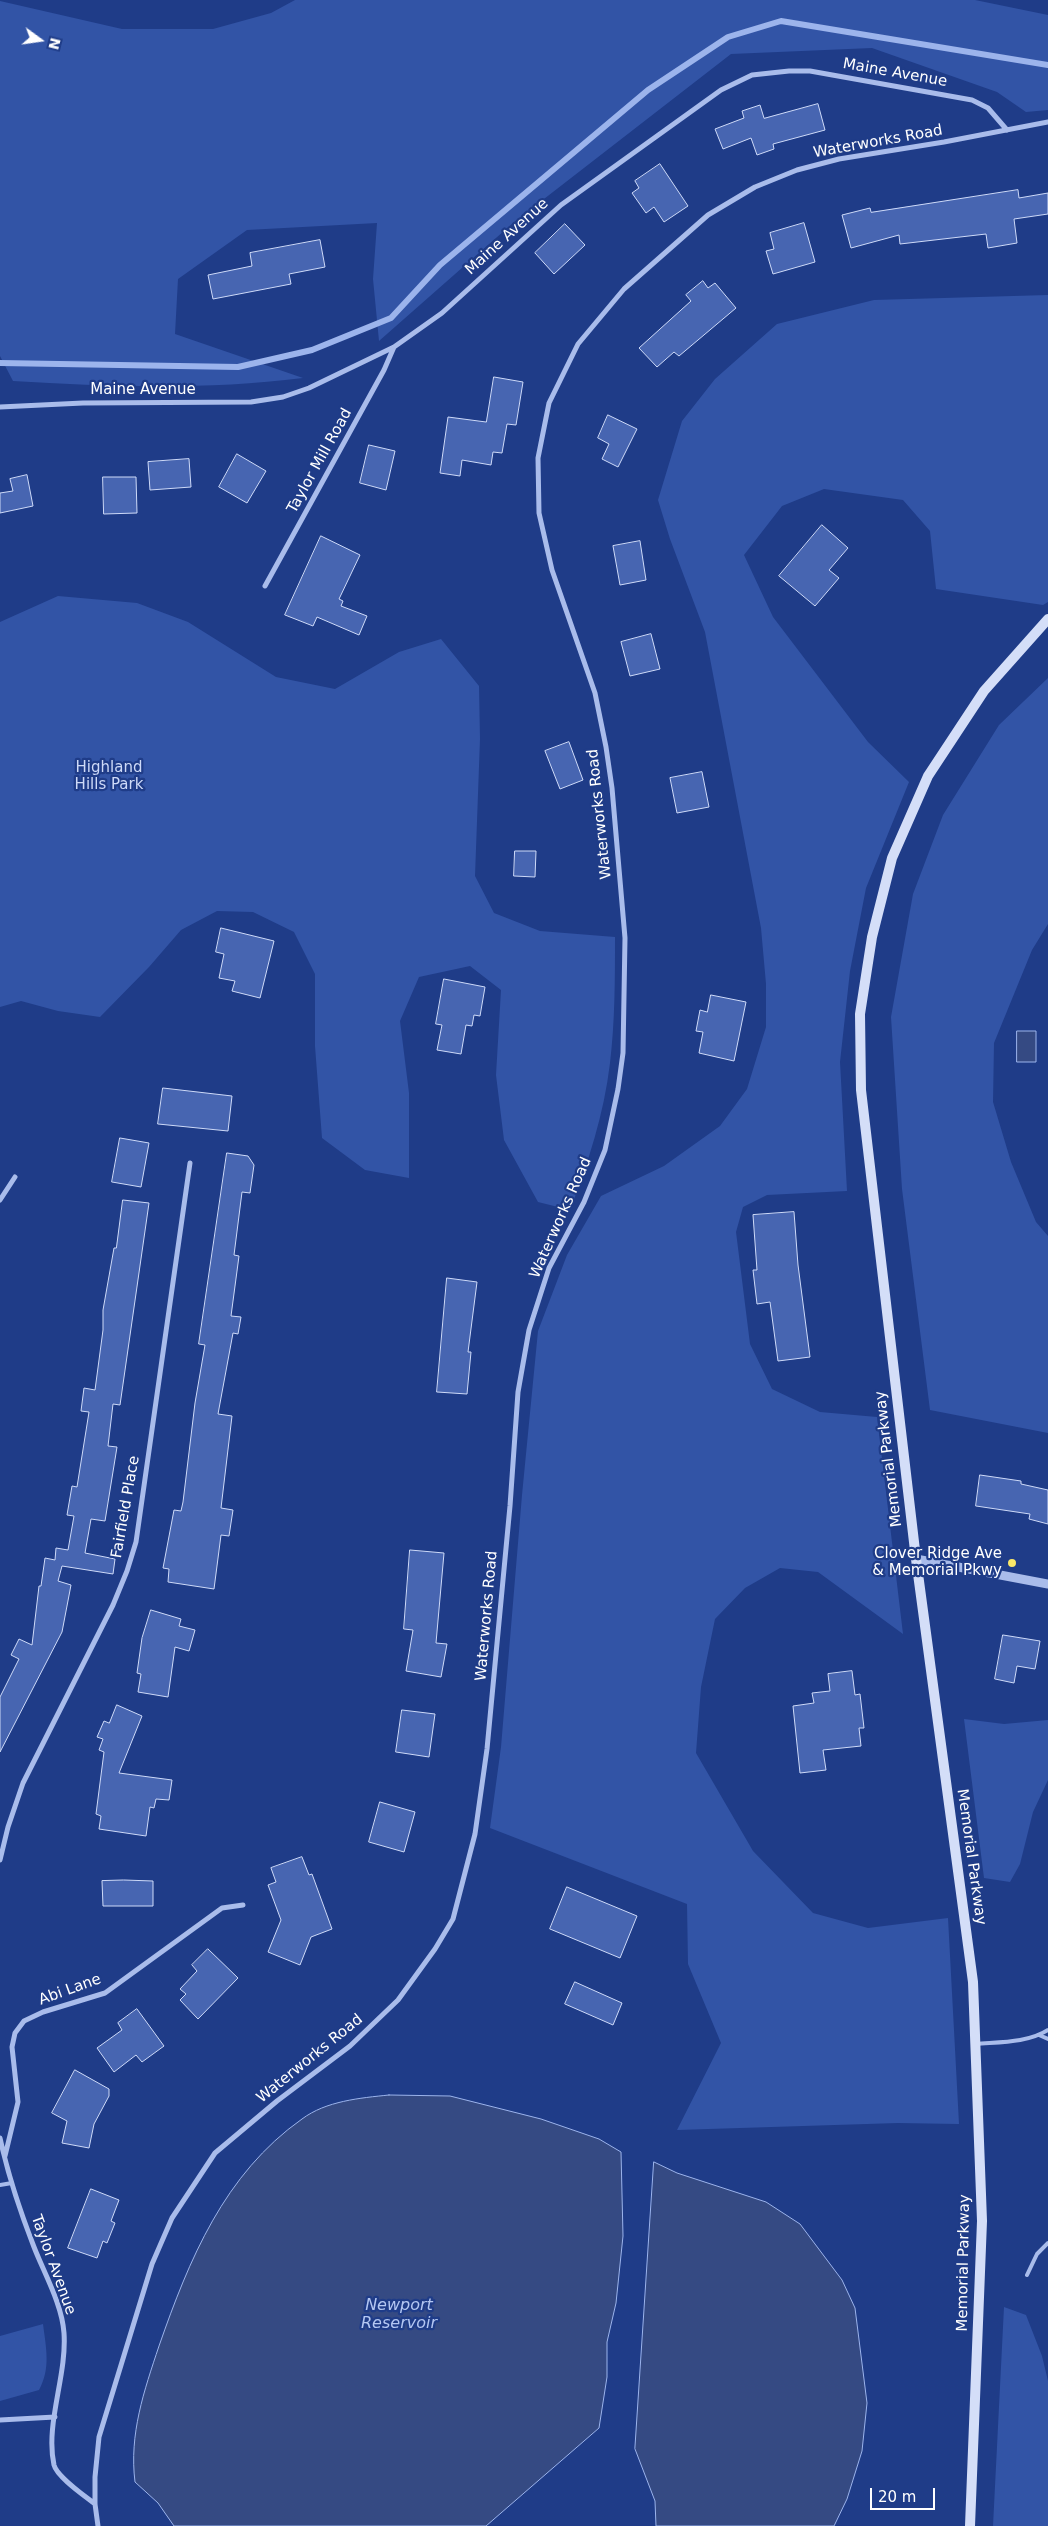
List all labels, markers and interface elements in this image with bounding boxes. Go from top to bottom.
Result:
north arrow [15,15,65,65]
text: N [45,36,64,51]
street label: Maine Avenue [841,55,949,91]
street label: Waterworks Road [812,122,944,162]
street label: Maine Avenue [462,195,552,279]
street label: Maine Avenue [90,381,196,399]
street label: Taylor Mill Road [284,406,356,516]
street label: Waterworks Road [584,748,616,880]
park label: Highland Hills Park [75,759,143,794]
street label: Waterworks Road [526,1155,596,1281]
street label: Memorial Parkway [872,1390,906,1528]
street label: Fairfield Place [108,1454,144,1560]
place label: Clover Ridge Ave & Memorial Pkwy [872,1545,1002,1580]
street label: Waterworks Road [472,1550,502,1682]
marker: Clover Ridge Ave & Memorial Pkwy [1006,1557,1018,1569]
street label: Memorial Parkway [953,1788,989,1926]
street label: Abi Lane [36,1970,104,2010]
street label: Waterworks Road [253,2011,367,2107]
street label: Memorial Parkway [954,2194,974,2332]
street label: Taylor Avenue [27,2213,79,2317]
water label: Newport Reservoir [361,2296,437,2334]
scale bar [873,2478,938,2510]
text: 20 m [878,2488,916,2506]

